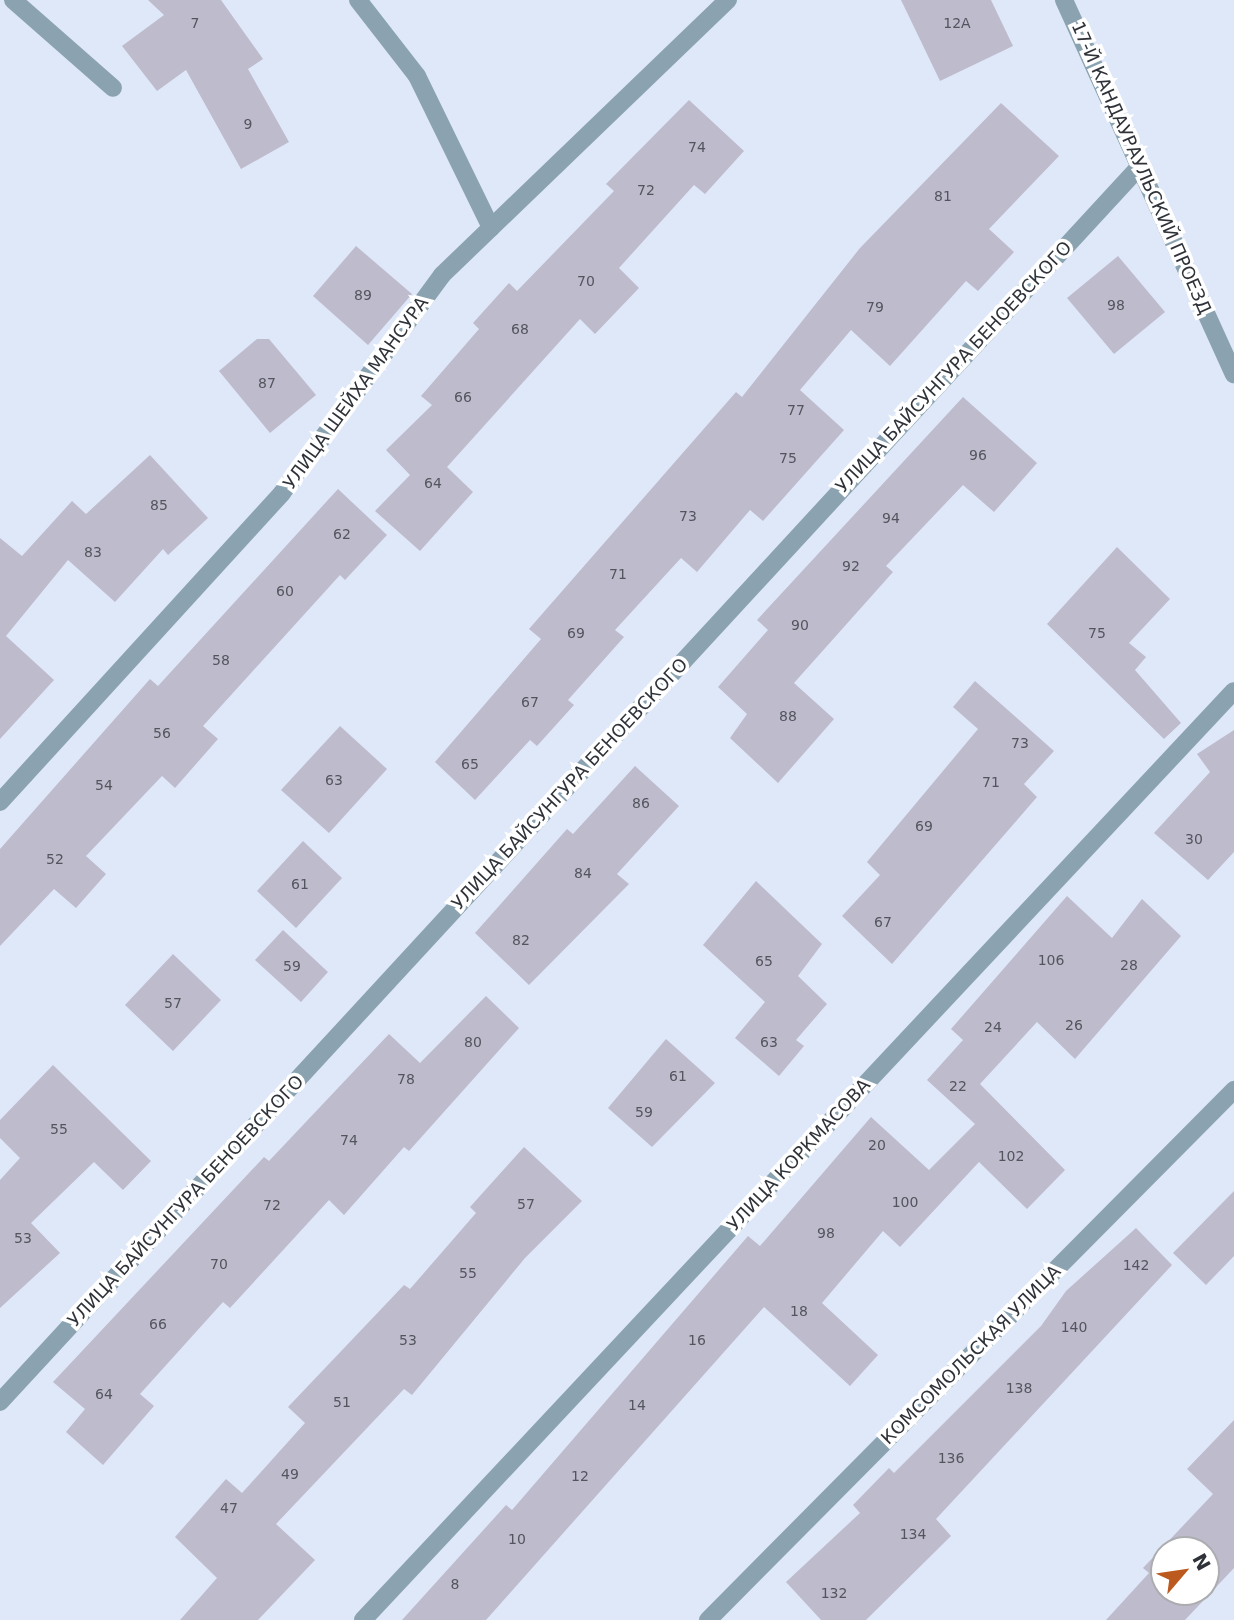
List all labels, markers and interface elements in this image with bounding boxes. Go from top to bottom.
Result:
house number: 7 [191,15,199,31]
house number: 12А [943,15,971,31]
street label: 17-Й КАНДАУРАУЛЬСКИЙ ПРОЕЗД [1066,18,1216,318]
house number: 9 [244,116,252,132]
house number: 74 [688,139,706,155]
house number: 72 [637,182,655,198]
house number: 81 [934,188,952,204]
street label: УЛИЦА БАЙСУНГУРА БЕНОЕВСКОГО [832,237,1076,497]
house number: 70 [577,273,595,289]
house number: 89 [354,287,372,303]
street label: УЛИЦА ШЕЙХА МАНСУРА [279,293,433,493]
house number: 98 [1107,297,1125,313]
house number: 79 [866,299,884,315]
house number: 68 [511,321,529,337]
house number: 87 [258,375,276,391]
house number: 66 [454,389,472,405]
house number: 77 [787,402,805,418]
house number: 96 [969,447,987,463]
house number: 75 [779,450,797,466]
house number: 64 [424,475,442,491]
house number: 85 [150,497,168,513]
house number: 73 [679,508,697,524]
house number: 94 [882,510,900,526]
house number: 62 [333,526,351,542]
house number: 83 [84,544,102,560]
house number: 92 [842,558,860,574]
house number: 71 [609,566,627,582]
house number: 60 [276,583,294,599]
house number: 90 [791,617,809,633]
house number: 69 [567,625,585,641]
house number: 75 [1088,625,1106,641]
house number: 58 [212,652,230,668]
street label: УЛИЦА БАЙСУНГУРА БЕНОЕВСКОГО [448,654,692,914]
house number: 67 [521,694,539,710]
house number: 88 [779,708,797,724]
house number: 56 [153,725,171,741]
house number: 73 [1011,735,1029,751]
house number: 65 [461,756,479,772]
house number: 63 [325,772,343,788]
house number: 71 [982,774,1000,790]
house number: 54 [95,777,113,793]
house number: 86 [632,795,650,811]
house number: 69 [915,818,933,834]
house number: 30 [1185,831,1203,847]
house number: 52 [46,851,64,867]
house number: 84 [574,865,592,881]
house number: 61 [291,876,309,892]
house number: 67 [874,914,892,930]
house number: 82 [512,932,530,948]
house number: 106 [1038,952,1064,968]
house number: 65 [755,953,773,969]
house number: 28 [1120,957,1138,973]
house number: 59 [283,958,301,974]
house number: 57 [164,995,182,1011]
house number: 26 [1065,1017,1083,1033]
house number: 24 [984,1019,1002,1035]
house number: 80 [464,1034,482,1050]
house number: 63 [760,1034,778,1050]
house number: 61 [669,1068,687,1084]
street label: УЛИЦА БАЙСУНГУРА БЕНОЕВСКОГО [64,1071,308,1331]
house number: 78 [397,1071,415,1087]
street label: УЛИЦА КОРКМАСОВА [723,1075,875,1235]
house number: 22 [949,1078,967,1094]
house number: 59 [635,1104,653,1120]
house number: 55 [50,1121,68,1137]
house number: 74 [340,1132,358,1148]
house number: 20 [868,1137,886,1153]
house number: 102 [998,1148,1024,1164]
house number: 100 [892,1194,918,1210]
house number: 57 [517,1196,535,1212]
house number: 72 [263,1197,281,1213]
house number: 98 [817,1225,835,1241]
house number: 53 [14,1230,32,1246]
house number: 70 [210,1256,228,1272]
house number: 142 [1123,1257,1149,1273]
street label: КОМСОМОЛЬСКАЯ УЛИЦА [877,1261,1065,1449]
house number: 55 [459,1265,477,1281]
house number: 18 [790,1303,808,1319]
house number: 66 [149,1316,167,1332]
house number: 140 [1061,1319,1087,1335]
house number: 53 [399,1332,417,1348]
house number: 16 [688,1332,706,1348]
house number: 138 [1006,1380,1032,1396]
house number: 64 [95,1386,113,1402]
house number: 51 [333,1394,351,1410]
house number: 14 [628,1397,646,1413]
house number: 136 [938,1450,964,1466]
house number: 49 [281,1466,299,1482]
house number: 12 [571,1468,589,1484]
house number: 47 [220,1500,238,1516]
house number: 134 [900,1526,926,1542]
house number: 10 [508,1531,526,1547]
north arrow [1150,1536,1220,1606]
text: N [1188,1549,1215,1574]
house number: 8 [451,1576,459,1592]
house number: 132 [821,1585,847,1601]

